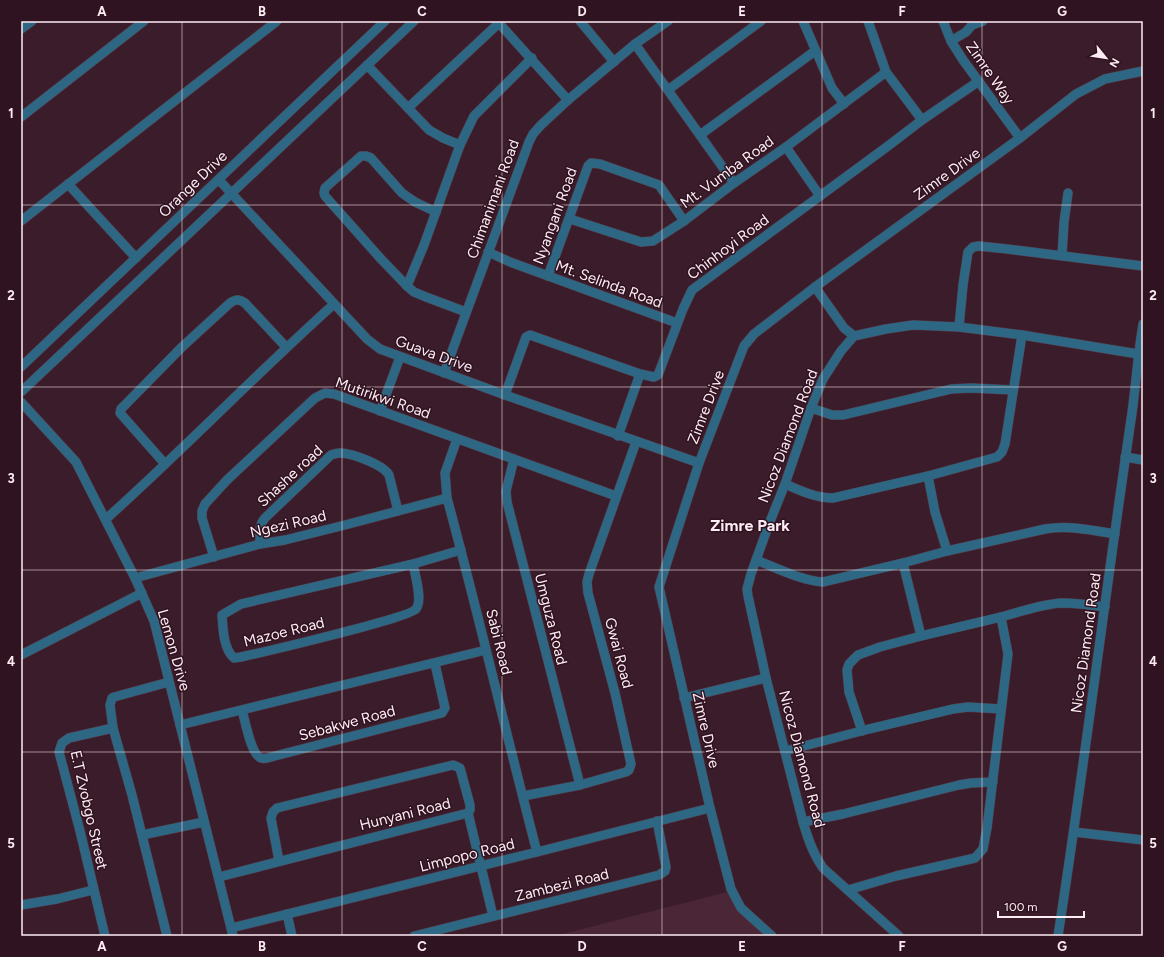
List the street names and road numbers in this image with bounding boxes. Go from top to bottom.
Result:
street label: Zimre Way [962,38,1018,108]
street label: Mt. Vumba Road [677,132,777,212]
street label: Chimanimani Road [463,137,523,261]
street label: Zimre Drive [910,144,984,204]
street label: Orange Drive [155,147,231,221]
street label: Nyangani Road [529,165,581,267]
street label: Chinhoyi Road [684,210,772,284]
street label: Mt. Selinda Road [553,256,665,312]
street label: Guava Drive [393,332,475,376]
street label: Nicoz Diamond Road [754,367,822,505]
street label: Zimre Drive [684,368,728,446]
street label: Mutirikwi Road [333,373,433,423]
street label: Shashe road [254,441,326,511]
street label: Ngezi Road [248,506,328,542]
street label: Umguza Road [531,571,571,667]
street label: Nicoz Diamond Road [1067,572,1105,714]
street label: Lemon Drive [154,607,194,693]
street label: Sabi Road [482,607,516,677]
street label: Mazoe Road [242,613,326,651]
street label: Gwai Road [601,616,637,690]
street label: Nicoz Diamond Road [775,688,829,830]
street label: Zimre Drive [689,690,723,770]
street label: Sebakwe Road [297,701,397,745]
street label: E.T Zvobgo Street [67,749,112,872]
street label: Hunyani Road [358,794,452,834]
street label: Limpopo Road [418,834,516,876]
street label: Zambezi Road [513,865,611,905]

